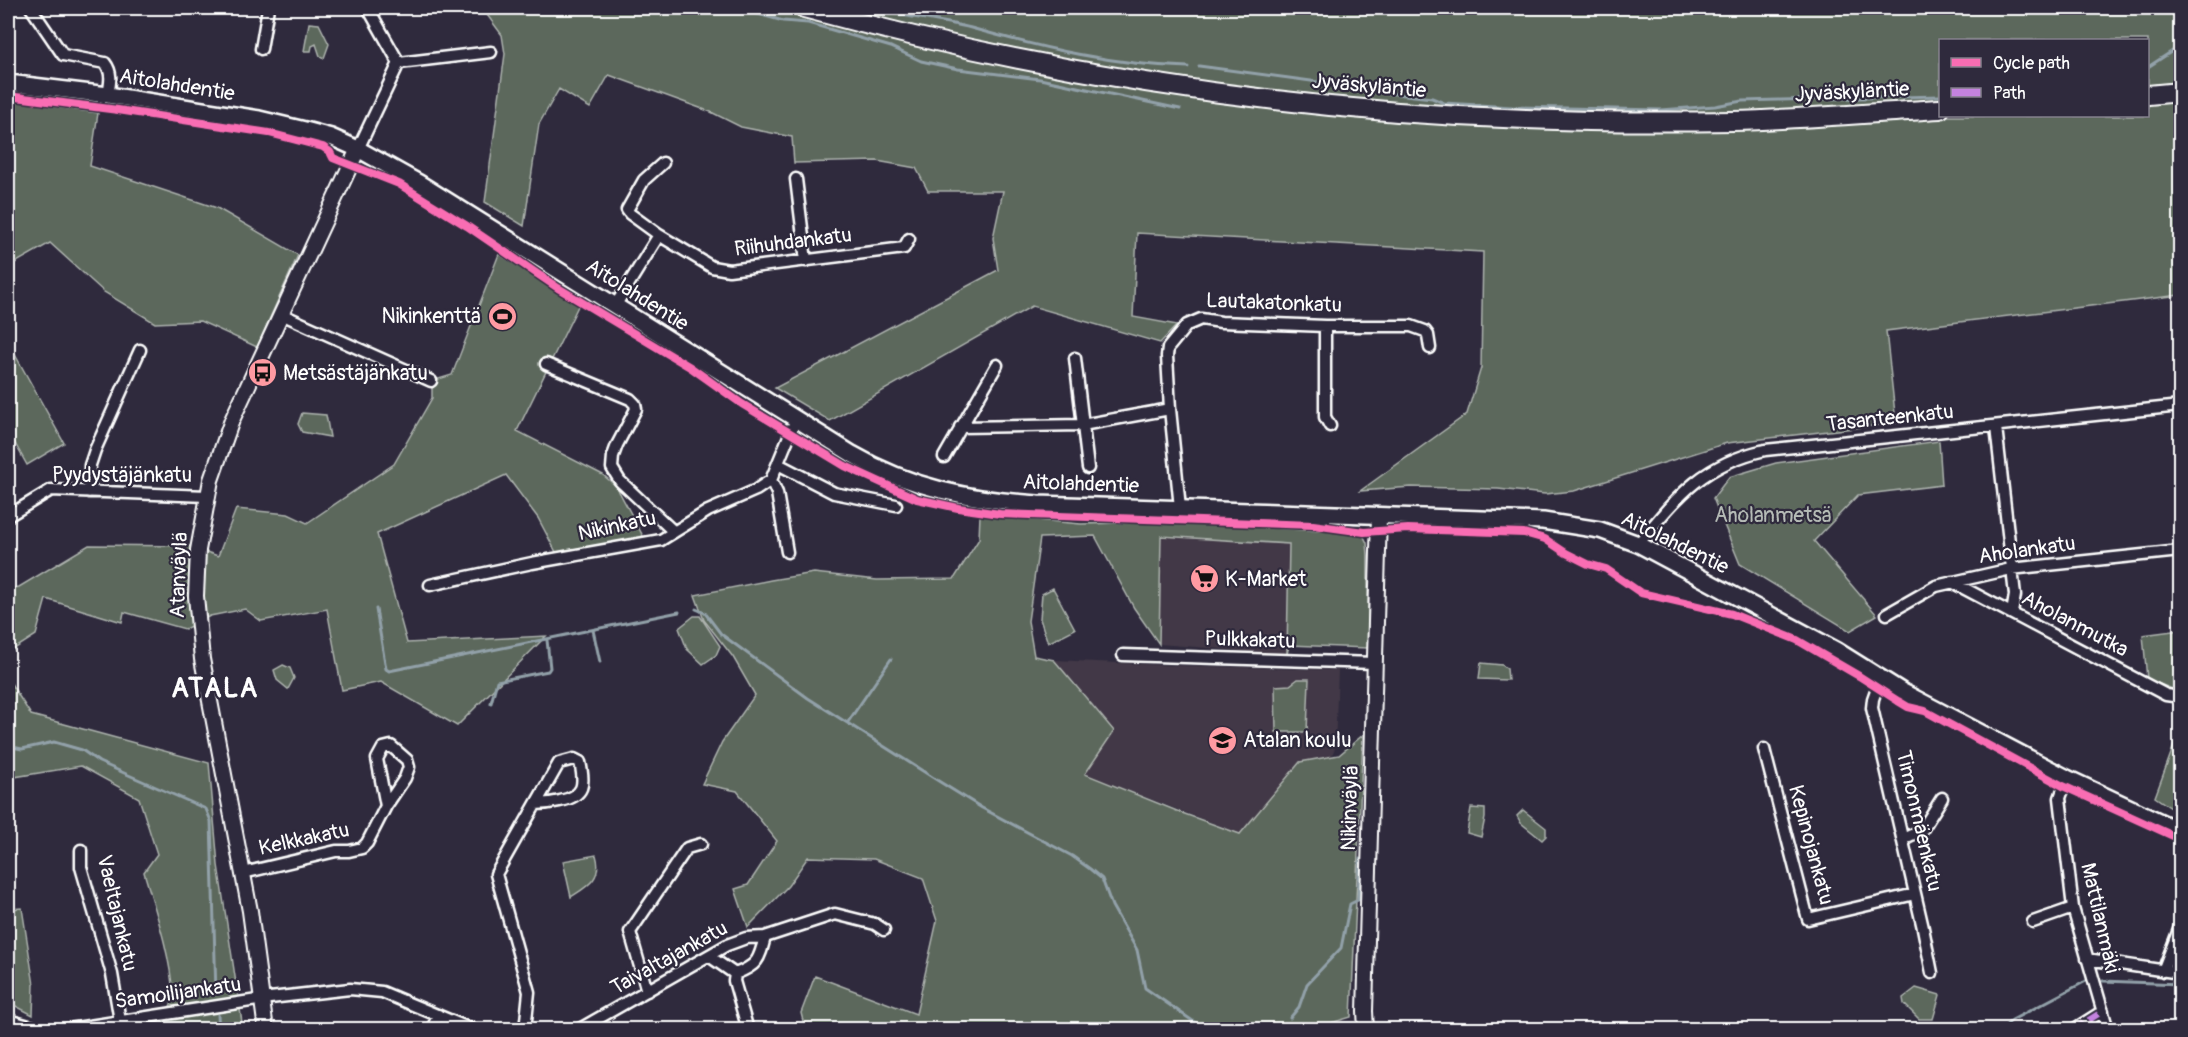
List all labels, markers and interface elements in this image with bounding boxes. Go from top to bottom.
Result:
legend [1939,39,2149,117]
text: Cycle path [1993,52,2070,75]
street label: Aitolahdentie [117,63,237,108]
street label: Jyväskyläntie [1311,68,1428,105]
street label: Jyväskyläntie [1794,75,1911,108]
text: Path [1993,82,2026,105]
street label: Riihuhdankatu [733,221,853,263]
street label: Aitolahdentie [580,253,694,338]
street label: Lautakatonkatu [1205,287,1343,319]
sports icon: Nikinkenttä [486,300,518,332]
place label: Nikinkenttä [382,303,481,330]
bus stop icon: Metsästäjänkatu [246,357,278,389]
place label: Metsästäjänkatu [283,360,428,387]
street label: Tasanteenkatu [1825,398,1955,438]
street label: Pyydystäjänkatu [52,462,192,489]
street label: Aitolahdentie [1022,468,1140,500]
park label: Aholanmetsä [1714,502,1832,529]
street label: Nikinkatu [576,505,658,547]
street label: Aitolahdentie [1617,505,1734,581]
street label: Aholankatu [1977,530,2077,570]
street label: Atanväylä [164,531,194,619]
supermarket icon: K-Market [1188,563,1220,595]
place label: K-Market [1225,566,1307,593]
street label: Aholanmutka [2017,585,2133,663]
street label: Pulkkakatu [1204,625,1296,655]
district label: ATALA [171,672,259,705]
school or university icon: Atalan koulu [1206,724,1238,756]
place label: Atalan koulu [1243,727,1352,754]
street label: Timonmäenkatu [1890,748,1948,894]
street label: Nikinväylä [1335,765,1365,851]
street label: Kepinojankatu [1782,782,1840,908]
street label: Kelkkakatu [256,816,352,862]
street label: Vaeltajankatu [90,852,144,974]
street label: Mattilanmäki [2074,860,2126,976]
street label: Taivaltajankatu [606,915,732,1001]
street label: Samoilijankatu [113,971,243,1015]

